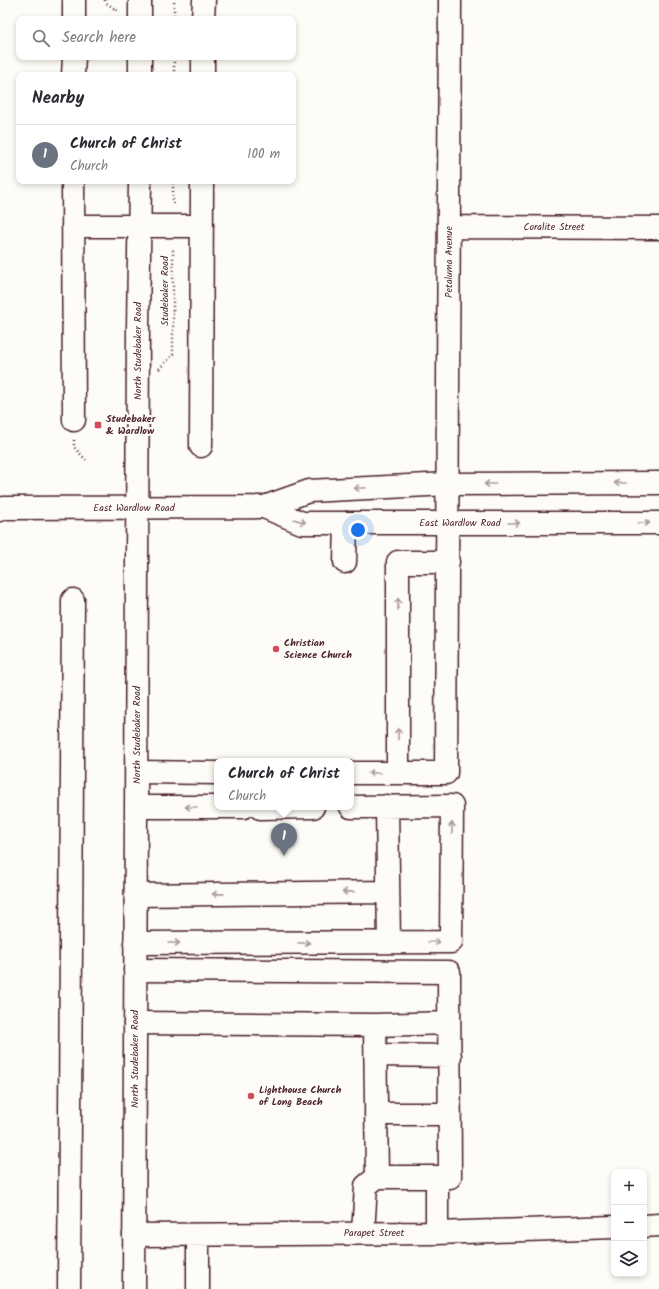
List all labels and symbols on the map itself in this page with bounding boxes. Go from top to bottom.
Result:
street label: Coralite Street [523,219,585,235]
street label: Petaluma Avenue [441,226,457,298]
street label: Studebaker Road [157,255,173,326]
street label: North Studebaker Road [130,301,146,400]
place label: Studebaker & Wardlow [106,411,156,439]
marker: Studebaker & Wardlow [93,420,103,430]
one-way arrow [614,479,627,487]
one-way arrow [484,480,497,488]
one-way arrow [354,485,367,492]
street label: East Wardlow Road [93,500,176,516]
street label: East Wardlow Road [419,515,502,531]
one-way arrow [294,518,307,525]
one-way arrow [507,519,520,527]
one-way arrow [637,519,650,527]
your location [348,520,368,540]
one-way arrow [394,598,402,611]
place label: Christian Science Church [284,635,352,663]
marker: Christian Science Church [271,644,281,654]
street label: North Studebaker Road [129,685,145,784]
one-way arrow [394,728,402,741]
one-way arrow [368,769,381,777]
one-way arrow [185,803,198,811]
one-way arrow [448,822,456,835]
pin: 1 [271,823,297,856]
one-way arrow [342,889,355,896]
one-way arrow [212,890,225,898]
one-way arrow [427,938,440,946]
one-way arrow [167,939,180,947]
one-way arrow [297,939,310,947]
street label: North Studebaker Road [127,1009,143,1108]
place label: Lighthouse Church of Long Beach [259,1082,342,1110]
marker: Lighthouse Church of Long Beach [246,1091,256,1101]
street label: Parapet Street [344,1225,404,1241]

